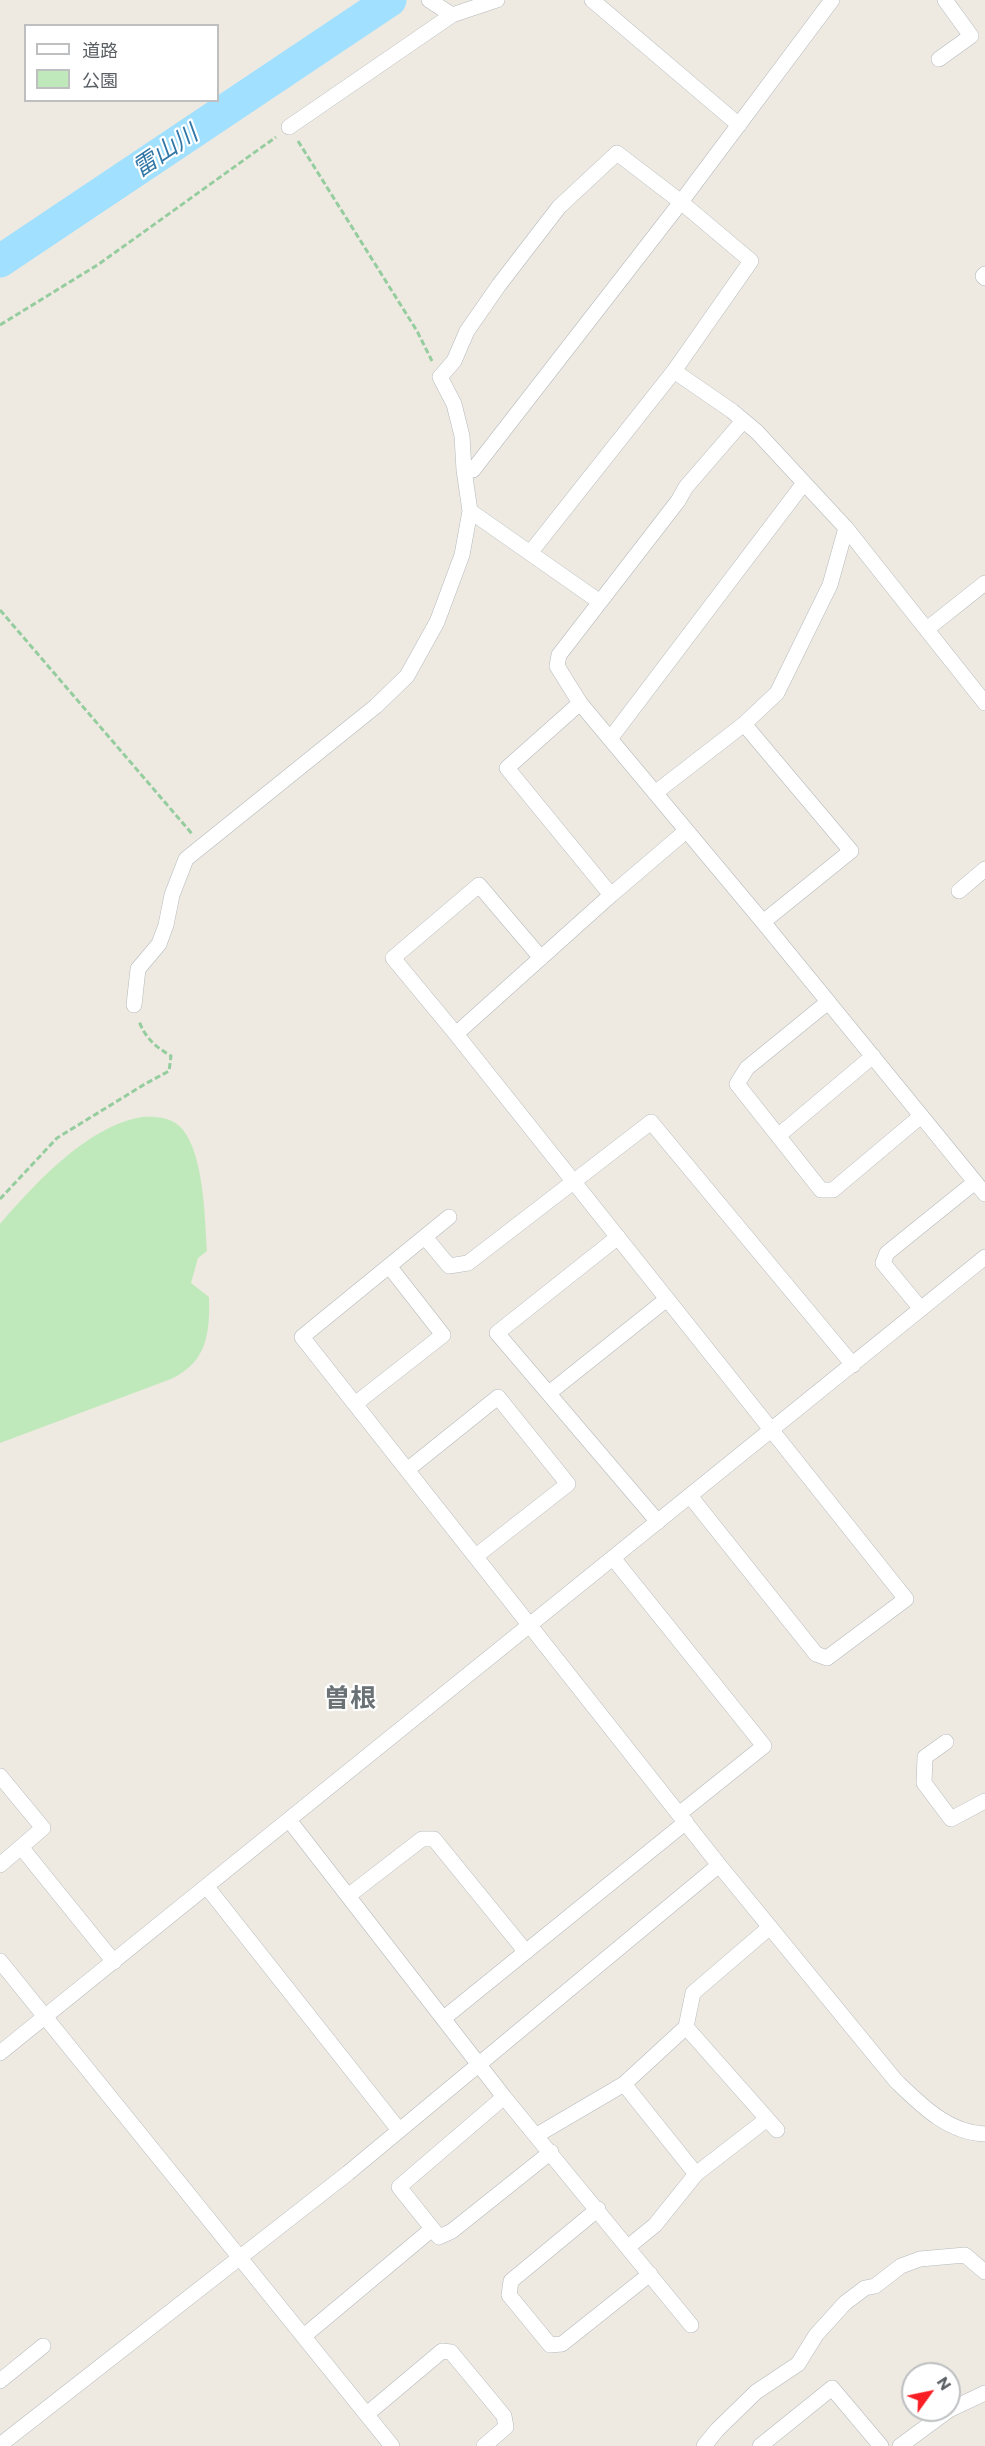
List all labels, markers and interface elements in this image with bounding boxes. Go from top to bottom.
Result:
legend [24,24,219,102]
text: 道路 [82,39,118,61]
text: 公園 [82,69,118,91]
water label: 雷山川 [127,119,203,183]
district label: 曽根 [324,1682,376,1714]
north arrow [901,2362,961,2422]
text: N [934,2373,956,2393]

